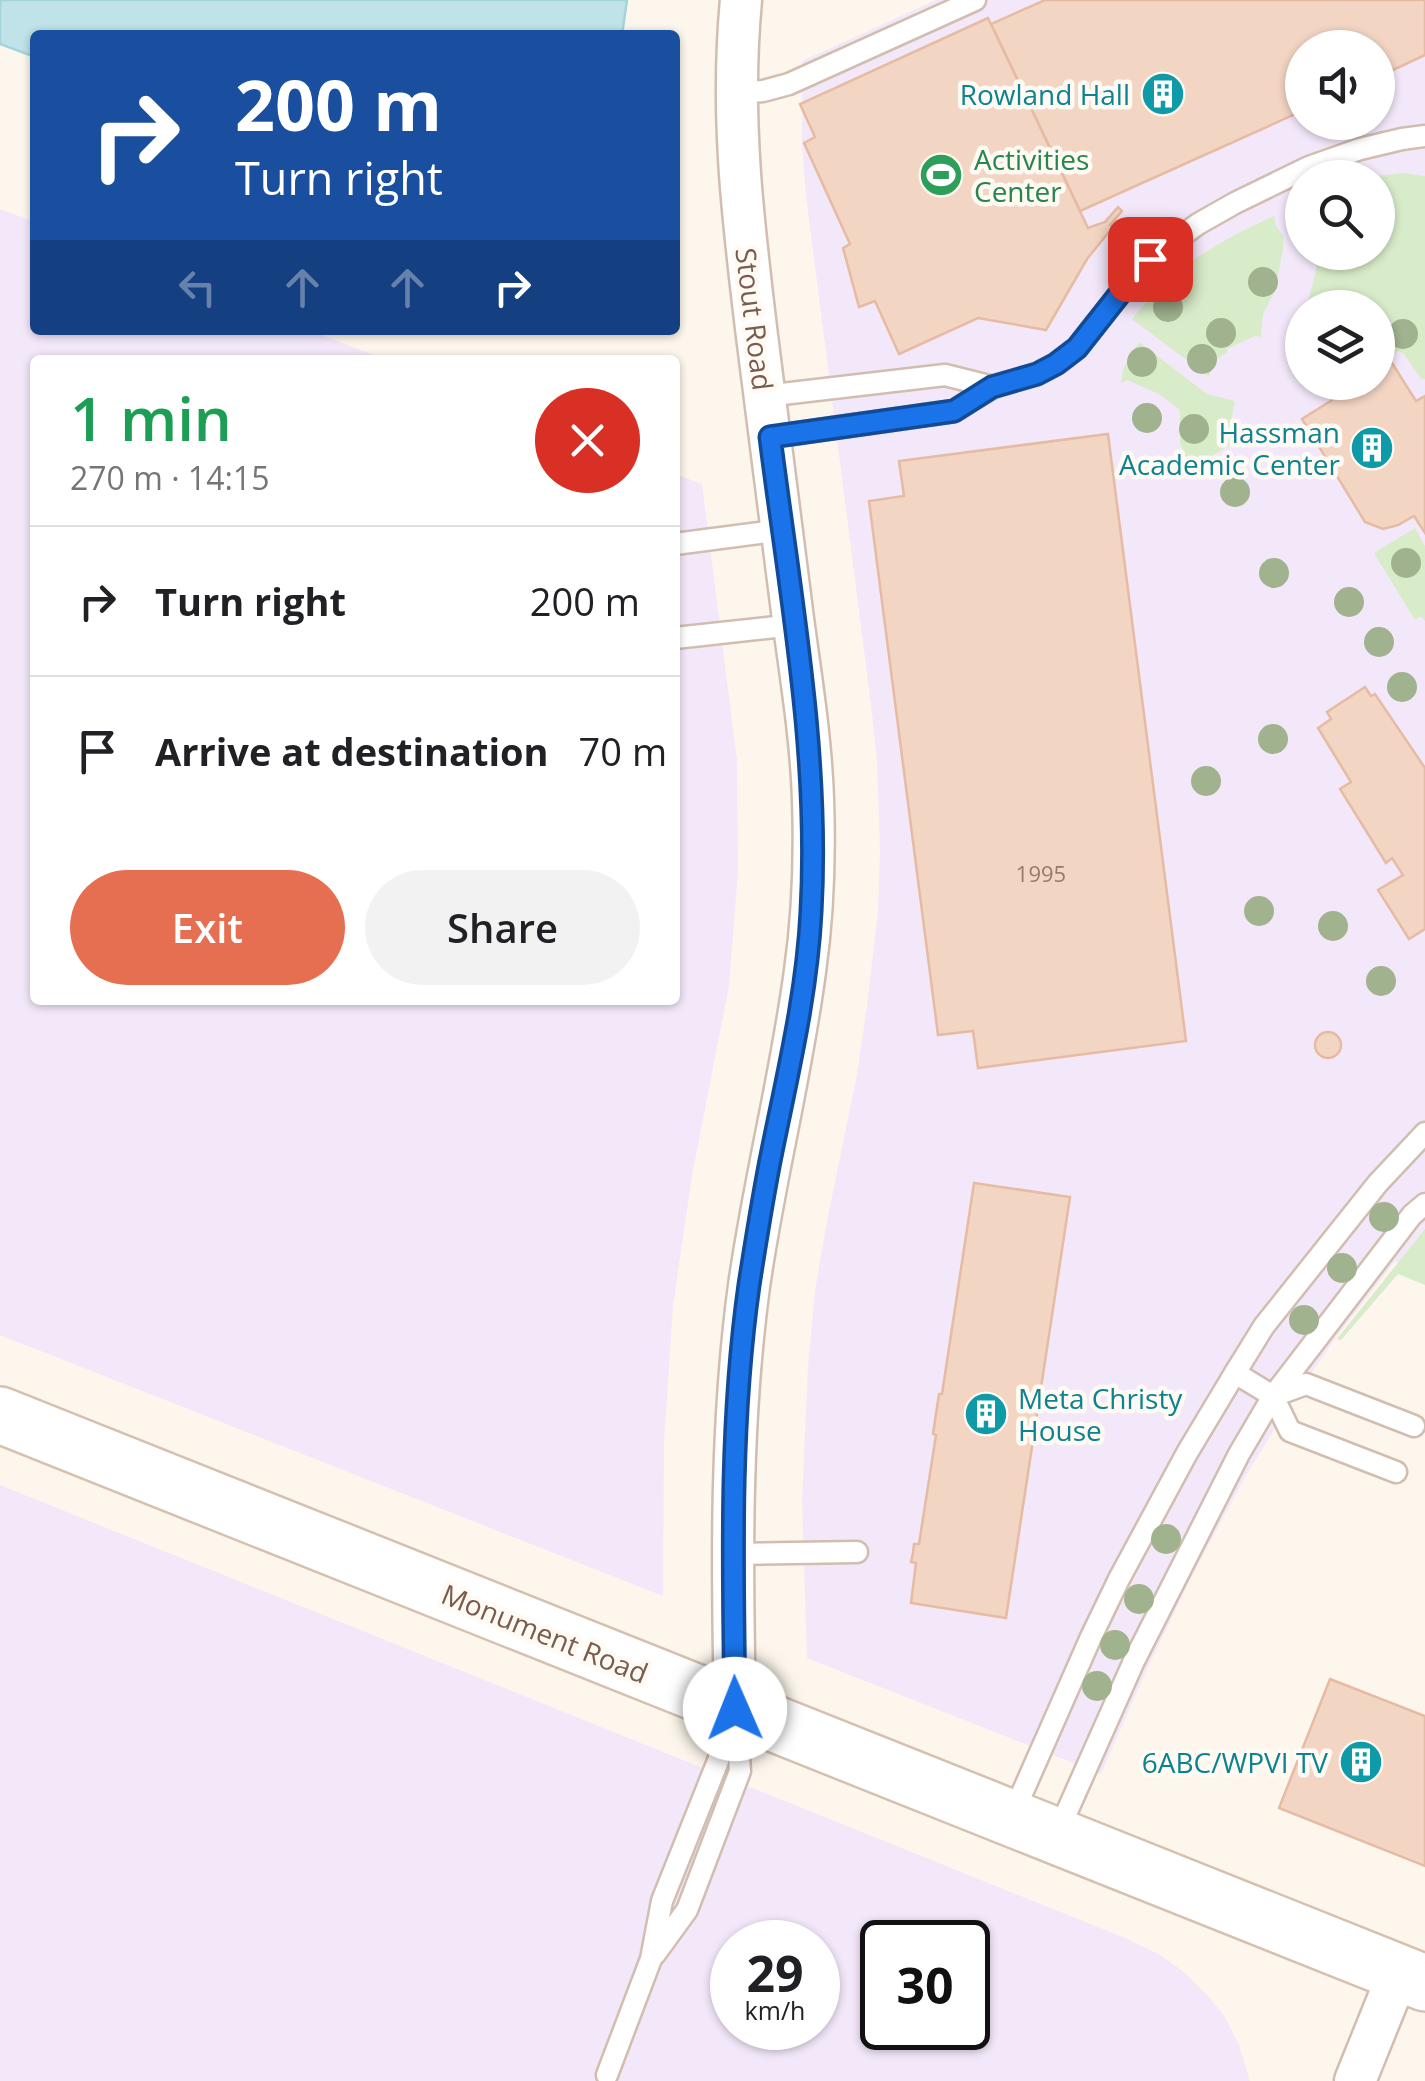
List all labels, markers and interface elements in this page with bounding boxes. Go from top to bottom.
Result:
map controls [1285,30,1395,400]
button: sound [1285,30,1395,140]
text: 200 m [235,56,442,152]
icon: right [70,70,200,200]
building icon: Rowland Hall [1140,71,1186,117]
place label: Rowland Hall [960,75,1130,113]
place label: Activities Center [974,140,1089,210]
text: Turn right [235,147,443,208]
sports icon: Activities Center [918,152,964,198]
button: search [1285,160,1395,270]
pin [1108,217,1193,302]
icon: arrive [1123,232,1178,287]
street label: Stout Road [727,246,783,392]
icon: left [170,260,225,315]
icon: ahead [275,260,330,315]
icon: ahead [380,260,435,315]
icon: right [485,260,540,315]
button: layers [1285,290,1395,400]
text: 1 min [70,377,232,459]
button: close [535,388,640,493]
place label: Hassman Academic Center [1119,413,1341,483]
building icon: Hassman Academic Center [1349,425,1395,471]
text: 270 m · 14:15 [70,456,269,499]
icon: right [70,574,125,629]
text: Turn right [155,575,346,627]
text: 200 m [530,575,640,627]
icon: arrive [70,724,125,779]
text: Arrive at destination [155,725,549,777]
text: 70 m [579,725,667,777]
house number: 1995 [1016,858,1066,888]
button: Exit [70,870,345,985]
button: Share [365,870,640,985]
place label: Meta Christy House [1018,1379,1183,1449]
building icon: Meta Christy House [963,1391,1009,1437]
street label: Monument Road [436,1574,654,1692]
position arrow [683,1657,787,1761]
building icon: 6ABC/WPVI TV [1338,1739,1384,1785]
place label: 6ABC/WPVI TV [1142,1743,1328,1781]
speed limit sign: 30 [860,1920,990,2050]
text: 29 [746,1939,804,2007]
text: km/h [745,1993,805,2027]

